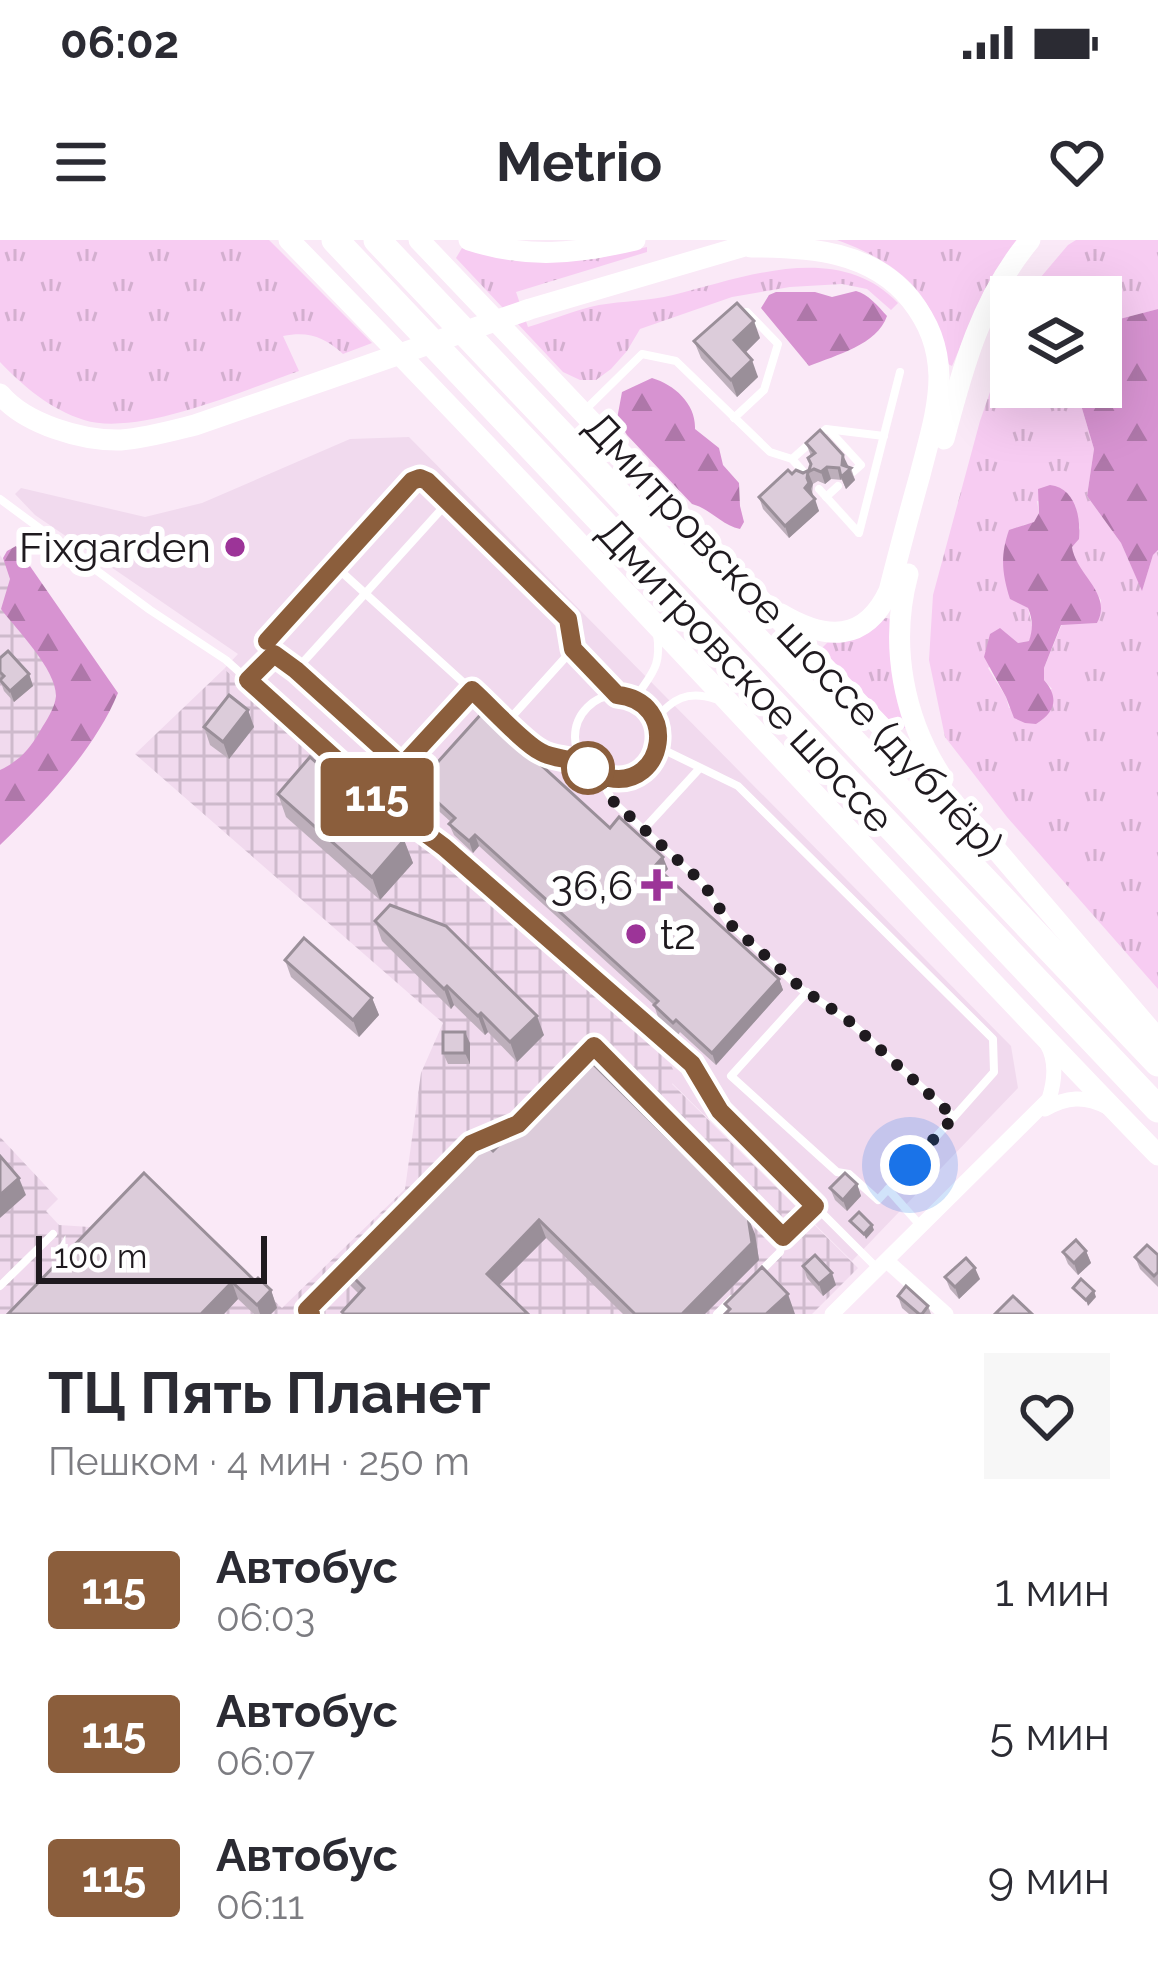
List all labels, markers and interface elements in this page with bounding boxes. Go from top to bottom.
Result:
text: 06:02 [60,16,179,69]
icon: menu [48,129,114,195]
icon: heart [1044,129,1110,195]
text: Metrio [496,130,662,194]
map controls [990,276,1122,408]
button: layers [990,276,1122,408]
street label: Дмитровское шоссе (дублёр) [574,401,1014,869]
street label: Дмитровское шоссе [587,507,905,843]
place label: Fixgarden [19,523,211,572]
marker: Fixgarden [222,534,248,560]
unlabelled marker [563,743,613,793]
line badge: 115 [308,758,446,836]
text: 115 [345,772,409,821]
place label: 36,6 [550,861,633,910]
marker: 36,6 [644,872,670,898]
place label: t2 [660,910,696,959]
marker: t2 [623,921,649,947]
your location [880,1135,940,1195]
scale bar [36,1230,267,1283]
text: 100 m [54,1237,147,1276]
button: heart [984,1353,1110,1479]
text: ТЦ Пять Планет [48,1359,491,1426]
text: Пешком · 4 мин · 250 m [48,1438,470,1484]
text: Автобус [216,1541,398,1594]
text: 1 мин [995,1564,1110,1617]
text: 115 [82,1565,146,1614]
text: 06:03 [216,1594,315,1640]
text: Автобус [216,1685,398,1738]
text: 5 мин [989,1708,1110,1761]
text: 115 [82,1709,146,1758]
text: 06:07 [216,1738,315,1784]
text: Автобус [216,1829,398,1882]
text: 9 мин [988,1852,1110,1905]
text: 115 [82,1853,146,1902]
text: 06:11 [216,1882,304,1928]

